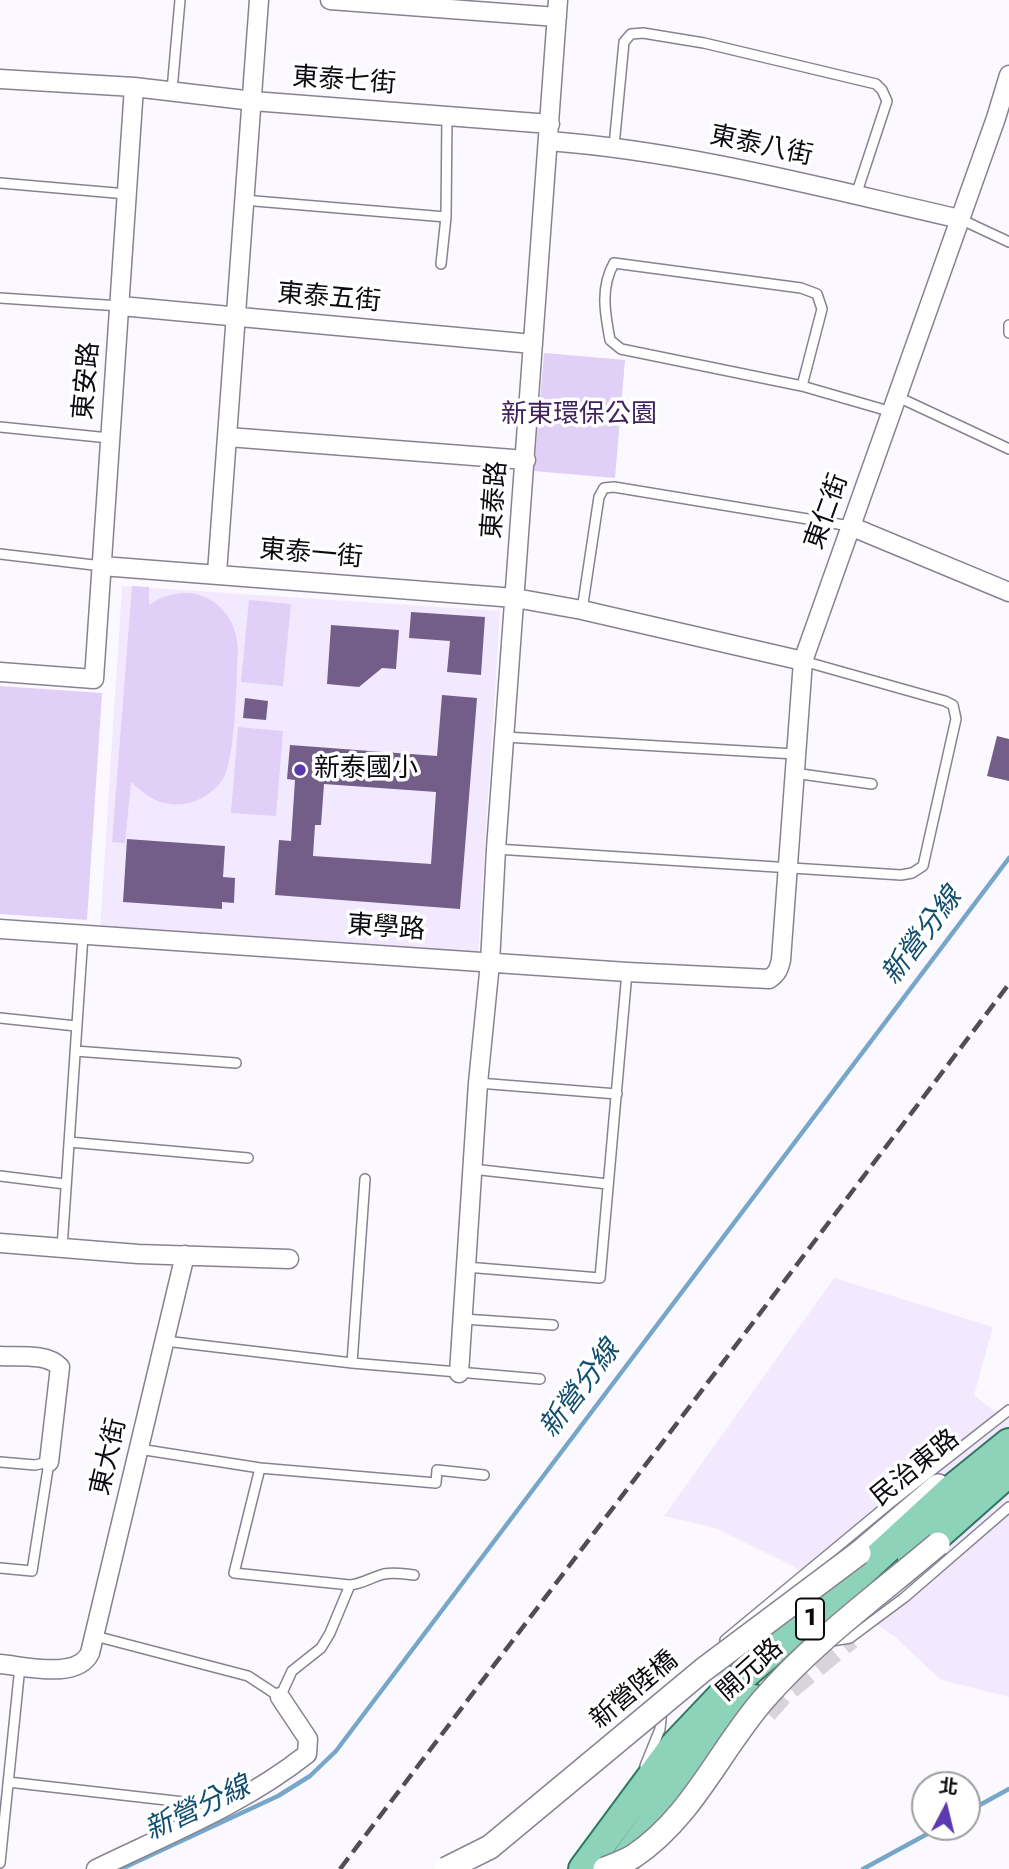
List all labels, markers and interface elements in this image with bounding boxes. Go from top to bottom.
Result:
street label: 東泰七街 [291,63,397,101]
street label: 東泰八街 [707,121,815,173]
street label: 東泰五街 [276,279,382,319]
street label: 東安路 [69,341,107,421]
park label: 新東環保公園 [501,400,657,432]
street label: 東泰路 [478,460,514,540]
street label: 東仁街 [800,470,856,554]
street label: 東泰一街 [258,535,364,575]
place label: 新泰國小 [314,754,418,786]
marker: 新泰國小 [292,762,308,778]
water label: 新營分線 [876,882,970,992]
street label: 東學路 [346,911,426,947]
water label: 新營分線 [534,1335,628,1445]
street label: 東大街 [86,1415,134,1499]
street label: 民治東路 [866,1424,966,1514]
road number: 1 [796,1598,824,1639]
street label: 開元路 [712,1633,790,1709]
street label: 新營陸橋 [585,1646,685,1736]
water label: 新營分線 [140,1771,256,1849]
north arrow [911,1771,981,1841]
text: 北 [937,1772,959,1801]

